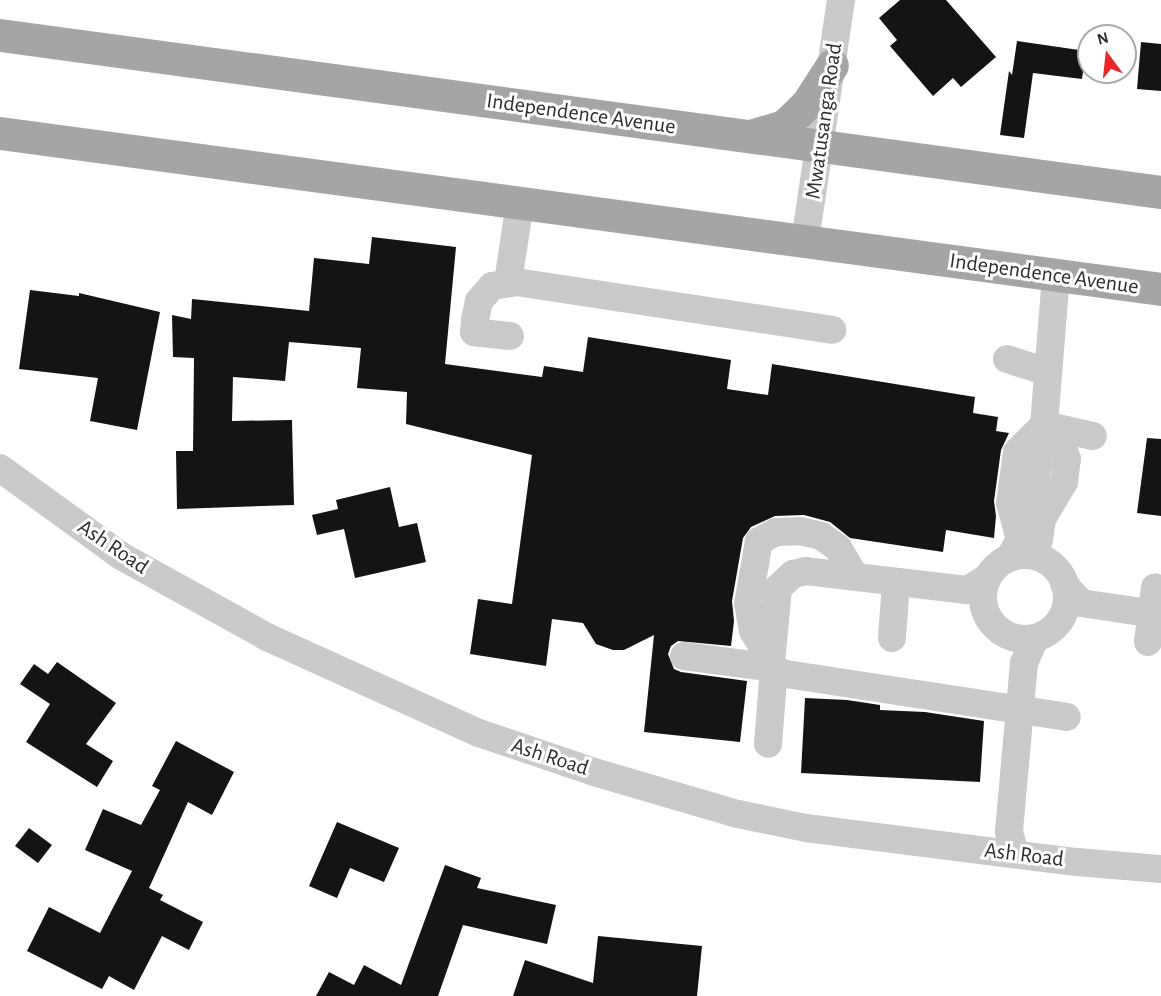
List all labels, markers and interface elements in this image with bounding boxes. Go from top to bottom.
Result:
north arrow [1077,24,1137,84]
text: N [1095,29,1110,48]
street label: Mwatusanga Road [800,41,848,201]
street label: Independence Avenue [485,88,677,140]
street label: Independence Avenue [948,248,1140,300]
street label: Ash Road [73,514,153,580]
street label: Ash Road [508,732,592,782]
street label: Ash Road [983,837,1065,873]

